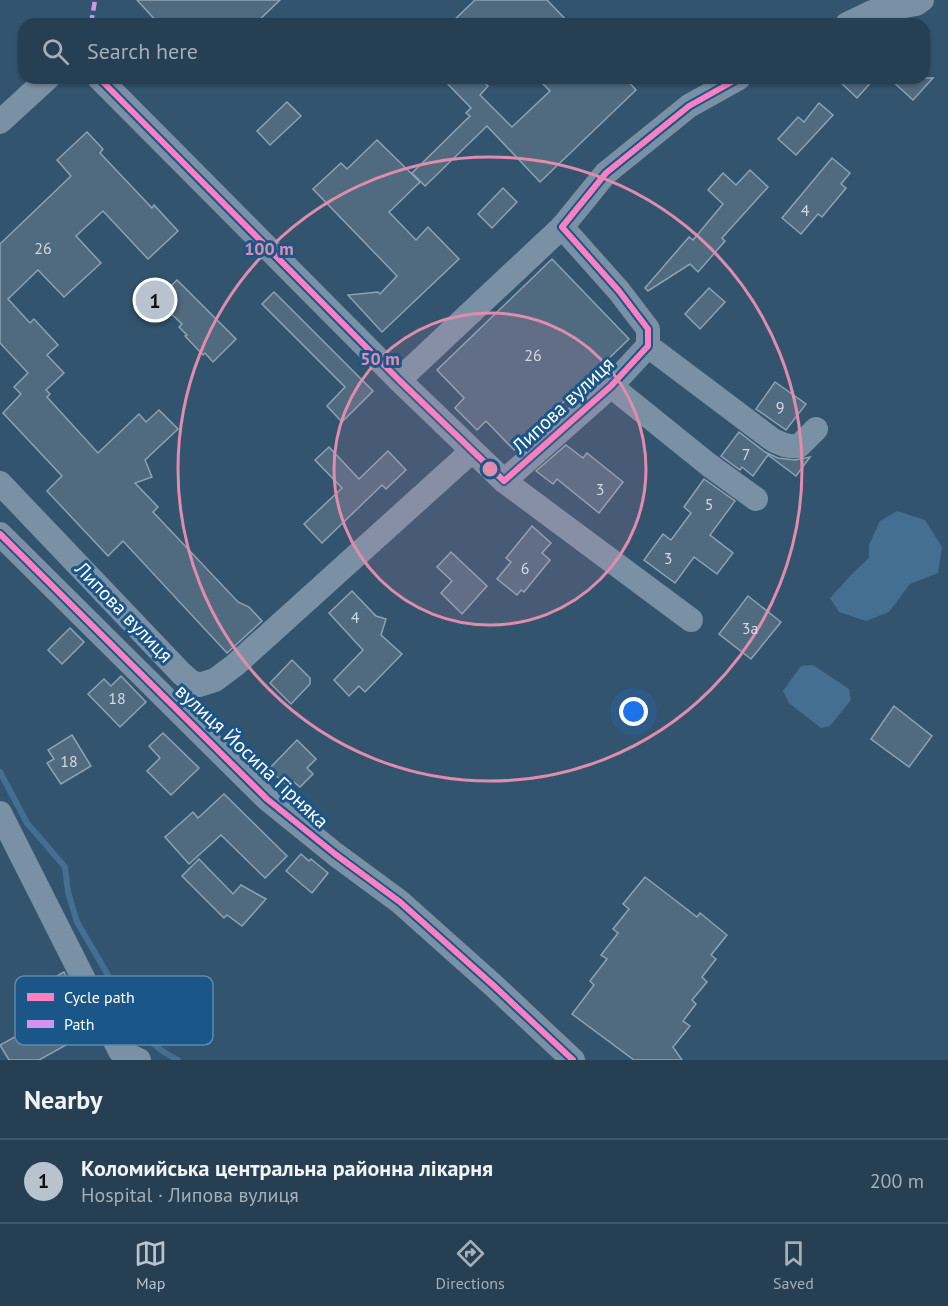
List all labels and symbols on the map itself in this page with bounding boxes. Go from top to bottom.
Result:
house number: 4 [801,200,810,220]
text: 100 m [244,237,294,260]
house number: 26 [34,238,52,258]
pin: 1 [136,278,174,322]
house number: 26 [524,345,542,365]
text: 50 m [360,347,400,370]
street label: Липова вулиця [506,351,620,460]
house number: 9 [776,397,784,417]
house number: 7 [742,444,750,464]
centre of rings [480,459,500,479]
house number: 3 [596,479,604,499]
house number: 5 [705,494,713,514]
house number: 3 [664,548,672,568]
street label: Липова вулиця [69,555,179,668]
house number: 6 [521,558,529,578]
house number: 4 [351,607,360,627]
house number: 3а [742,618,758,638]
street label: вулиця Йосипа Гірняка [170,678,334,834]
house number: 18 [108,688,126,708]
your location [619,697,648,726]
house number: 18 [60,751,78,771]
legend [15,976,213,1045]
text: Cycle path [64,987,135,1007]
text: Path [64,1014,95,1034]

